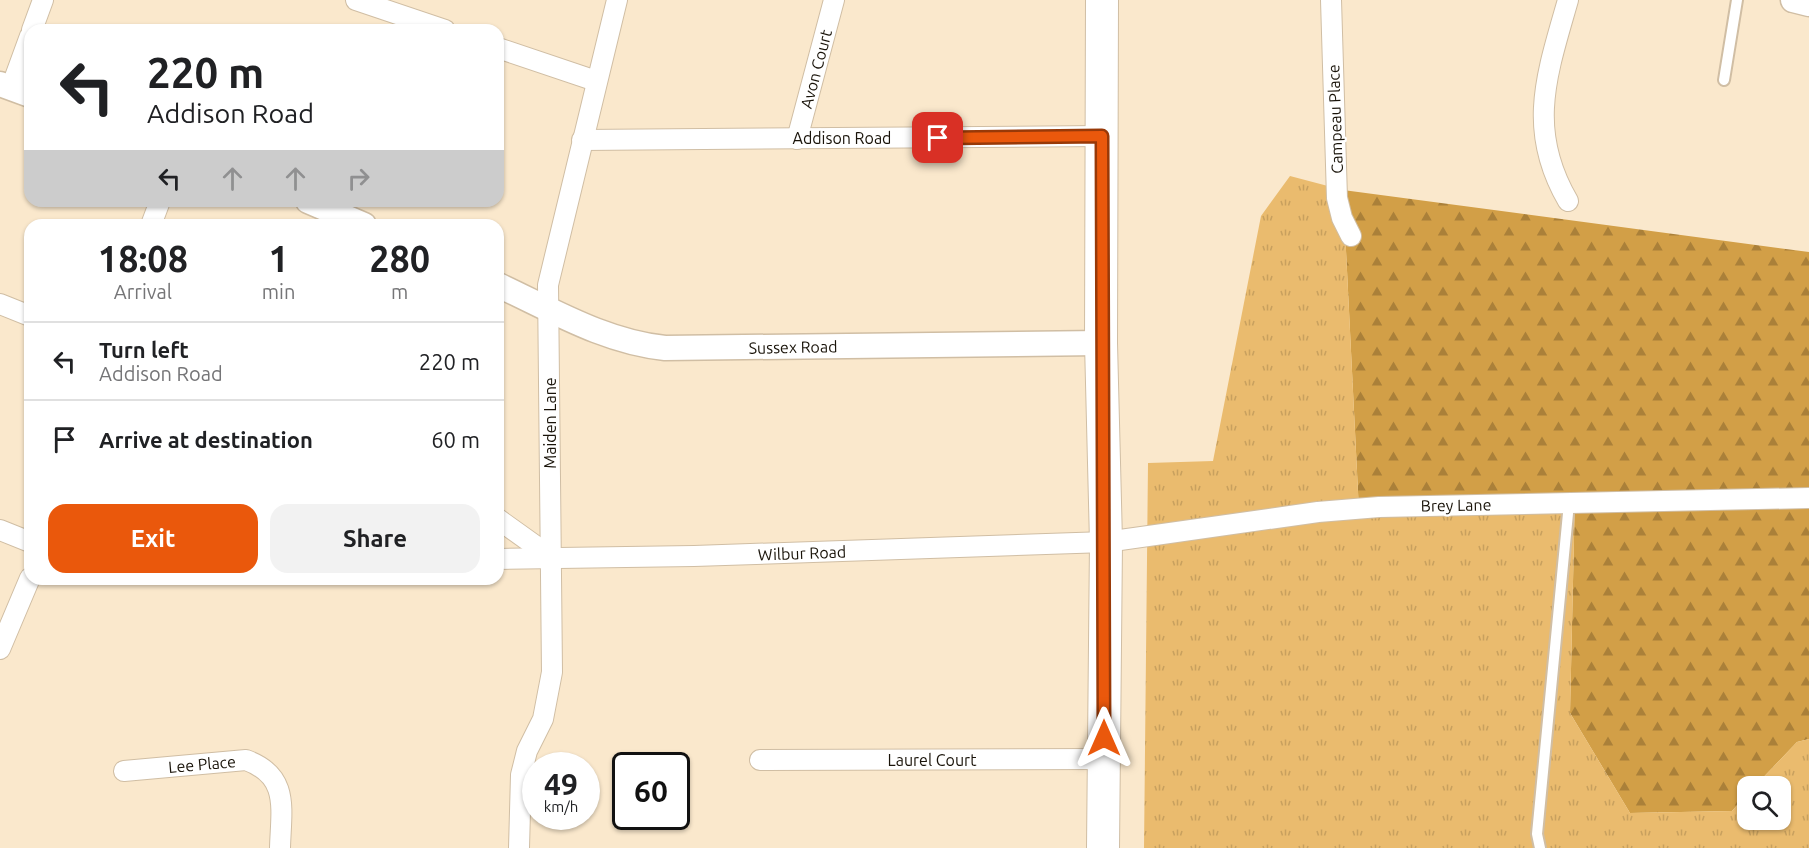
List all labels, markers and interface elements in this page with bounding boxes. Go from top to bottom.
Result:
street label: Avon Court [797,27,835,110]
icon: left [48,48,126,126]
text: 220 m [147,49,264,96]
street label: Campeau Place [1324,64,1346,174]
text: Addison Road [147,98,314,128]
pin [912,112,963,163]
icon: arrive [921,121,954,154]
street label: Addison Road [793,129,891,147]
icon: left [153,162,186,195]
icon: ahead [216,162,249,195]
icon: ahead [279,162,312,195]
icon: right [342,162,375,195]
text: 18:08 [98,238,188,279]
text: 1 [268,238,289,279]
text: 280 [369,238,430,279]
text: Arrival [114,280,172,303]
text: min [262,280,295,303]
text: m [391,280,408,303]
text: Turn left [99,337,189,362]
street label: Sussex Road [748,337,838,357]
icon: left [48,345,81,378]
text: 220 m [419,349,480,374]
text: Addison Road [99,362,223,385]
street label: Maiden Lane [541,377,559,469]
icon: arrive [48,423,81,456]
text: Arrive at destination [99,427,313,452]
text: 60 m [431,427,480,452]
street label: Brey Lane [1420,495,1492,515]
button: Exit [48,504,258,573]
button: Share [270,504,480,573]
street label: Wilbur Road [758,542,846,564]
position arrow [1072,706,1136,770]
street label: Laurel Court [888,751,977,769]
street label: Lee Place [167,752,237,776]
speed limit sign: 60 [612,752,690,830]
text: 49 [544,767,578,801]
map controls [1737,776,1791,830]
button: search [1737,776,1791,830]
text: km/h [544,798,578,815]

